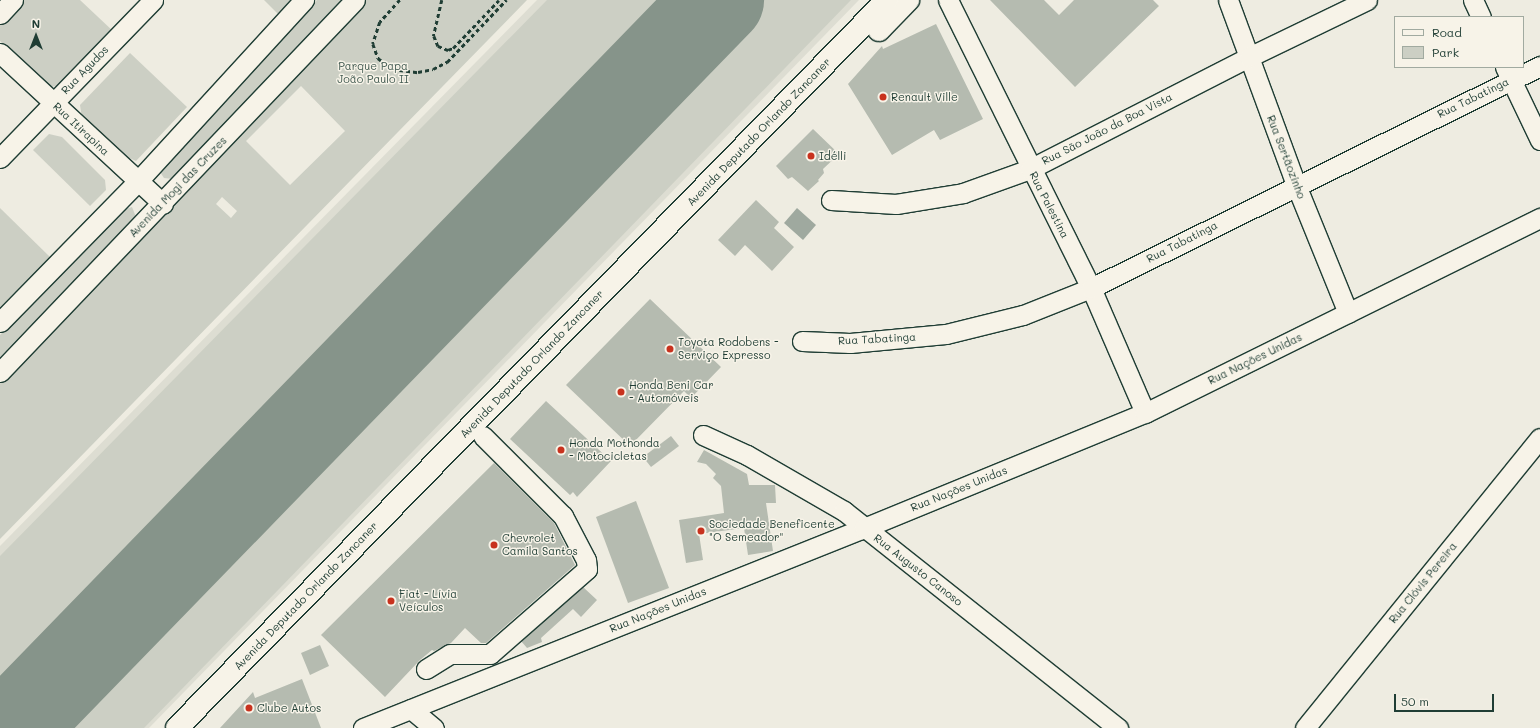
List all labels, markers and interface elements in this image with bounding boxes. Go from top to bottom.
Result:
north arrow [16,16,56,56]
text: N [32,16,40,31]
legend [1394,16,1524,68]
text: Road [1432,24,1462,40]
street label: Rua Agudos [59,43,111,97]
text: Park [1432,44,1459,60]
street label: Avenida Deputado Orlando Zancaner [684,55,834,209]
park label: Parque Papa João Paulo II [337,60,409,86]
street label: Rua Tabatinga [1435,75,1511,121]
place label: Renault Ville [891,90,958,104]
street label: Rua São João da Boa Vista [1040,90,1174,168]
marker: Renault Ville [878,92,888,102]
street label: Rua Itirapina [50,100,112,158]
street label: Rua Sertãozinho [1264,113,1308,201]
street label: Avenida Mogi das Cruzes [126,134,230,240]
place label: Idélli [819,149,846,163]
marker: Idélli [806,151,816,161]
street label: Rua Palestina [1027,169,1071,241]
street label: Rua Tabatinga [1144,218,1220,266]
street label: Avenida Deputado Orlando Zancaner [457,287,607,441]
street label: Rua Tabatinga [838,330,916,348]
street label: Rua Nações Unidas [1206,330,1304,388]
place label: Toyota Rodobens - Serviço Expresso [678,336,779,362]
marker: Toyota Rodobens - Serviço Expresso [665,344,675,354]
place label: Honda Beni Car - Automóveis [629,379,714,405]
marker: Honda Beni Car - Automóveis [616,387,626,397]
place label: Honda Mothonda - Motocicletas [569,437,660,463]
marker: Honda Mothonda - Motocicletas [556,445,566,455]
street label: Rua Nações Unidas [909,464,1009,514]
place label: Sociedade Beneficente "O Semeador" [709,518,835,544]
street label: Avenida Deputado Orlando Zancaner [231,519,381,673]
marker: Sociedade Beneficente "O Semeador" [696,526,706,536]
street label: Rua Augusto Canoso [871,531,965,609]
place label: Chevrolet Camila Santos [502,532,578,558]
marker: Chevrolet Camila Santos [489,540,499,550]
street label: Rua Clóvis Pereira [1386,540,1460,626]
street label: Rua Nações Unidas [608,585,708,635]
place label: Fiat - Lívia Veículos [399,588,457,614]
marker: Fiat - Lívia Veículos [386,596,396,606]
scale bar [1396,686,1496,712]
text: 50 m [1401,693,1429,709]
place label: Clube Autos [257,701,321,715]
marker: Clube Autos [244,703,254,713]

